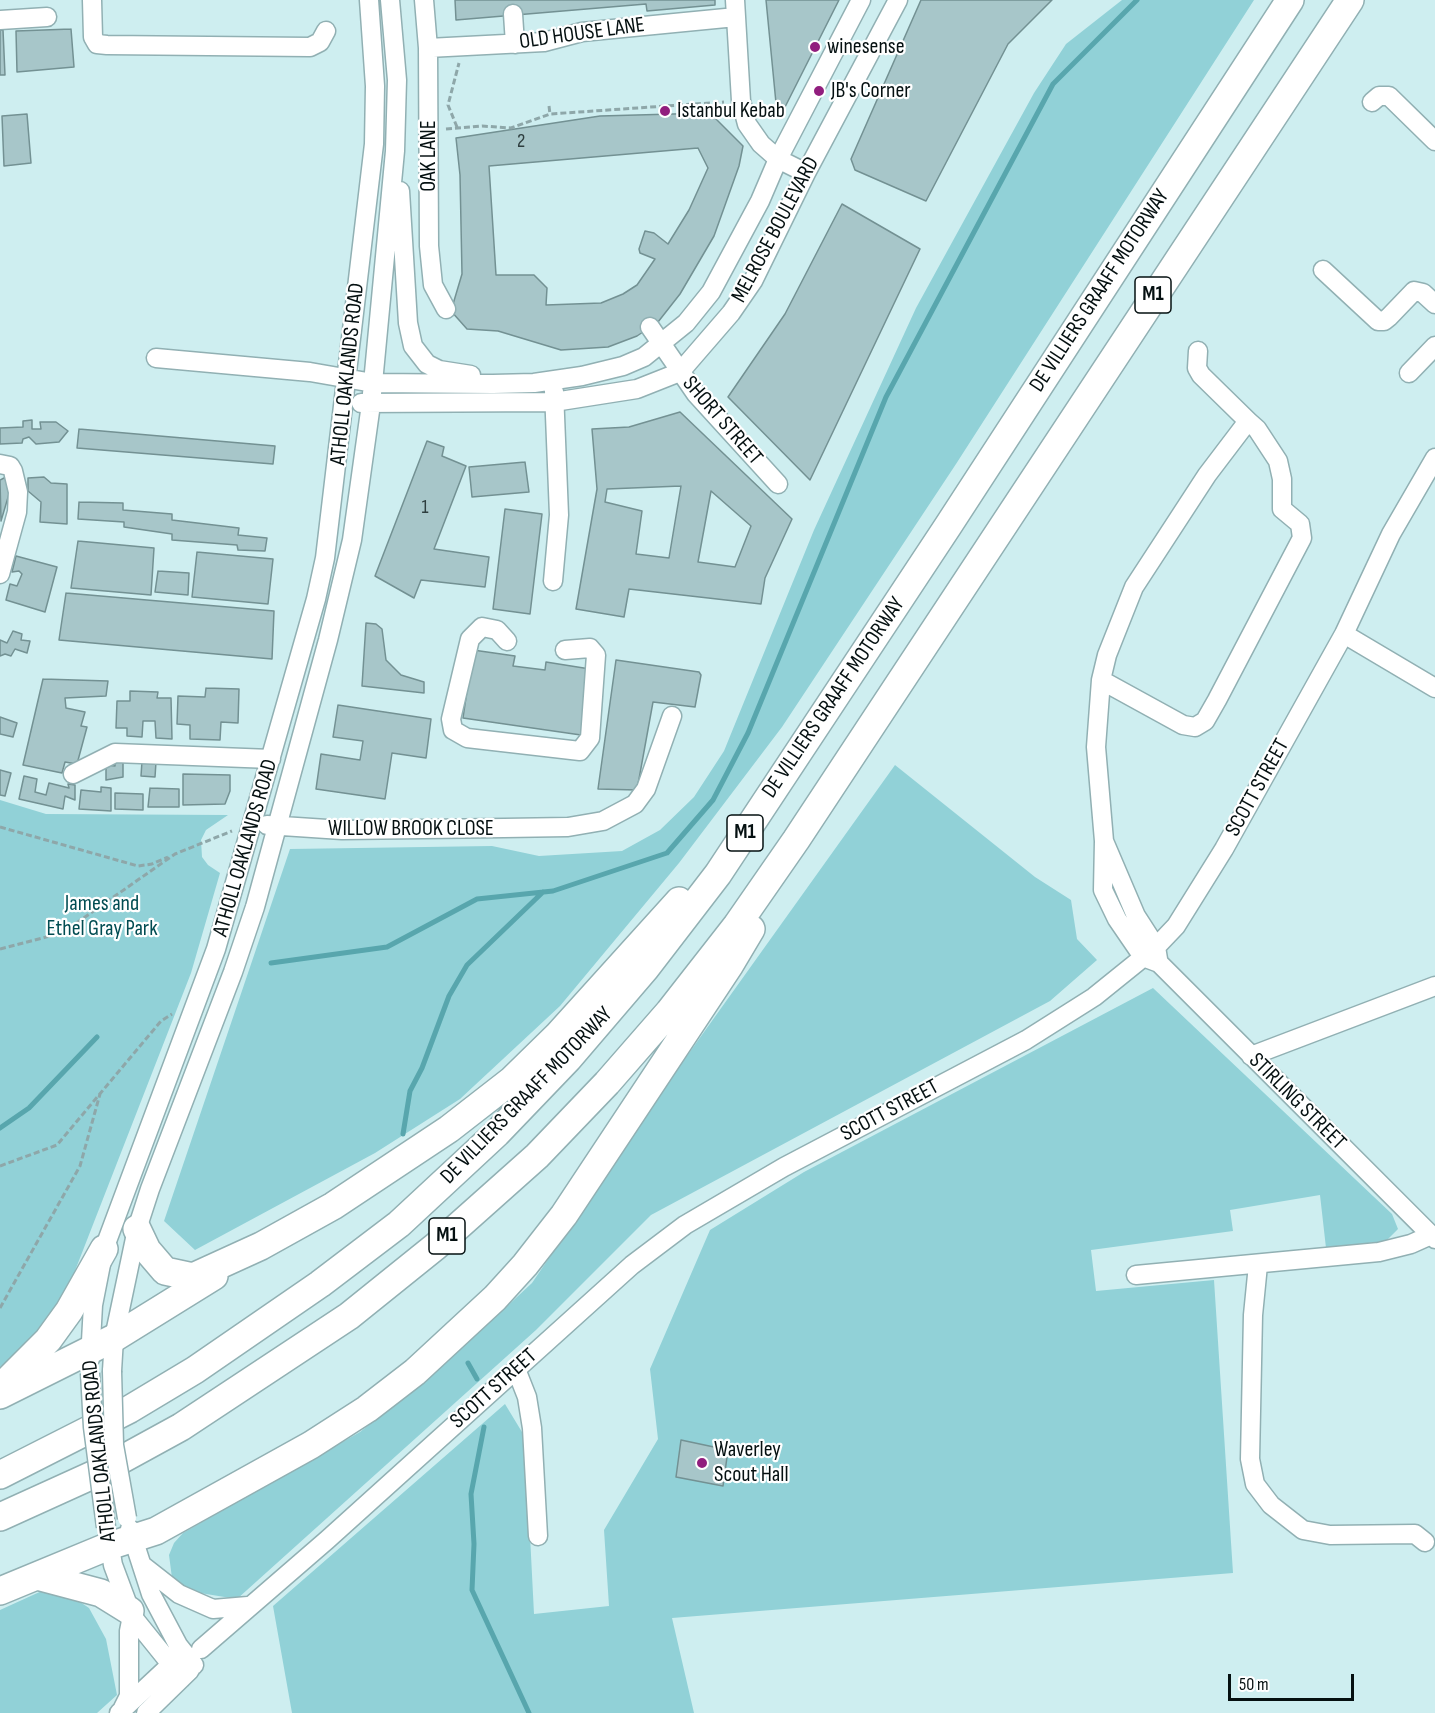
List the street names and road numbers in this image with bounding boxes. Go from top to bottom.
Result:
street label: OLD HOUSE LANE [518,12,646,56]
street label: OAK LANE [416,120,442,192]
street label: MELROSE BOULEVARD [726,153,826,307]
street label: DE VILLIERS GRAAFF MOTORWAY [1025,185,1175,397]
road number: M1 [1135,277,1171,313]
street label: ATHOLL OAKLANDS ROAD [325,282,371,466]
street label: SHORT STREET [676,371,768,471]
street label: DE VILLIERS GRAAFF MOTORWAY [757,593,911,803]
street label: SCOTT STREET [1220,735,1296,841]
street label: ATHOLL OAKLANDS ROAD [208,756,284,940]
road number: M1 [727,815,763,851]
street label: WILLOW BROOK CLOSE [328,816,494,842]
street label: DE VILLIERS GRAAFF MOTORWAY [436,1002,618,1190]
street label: STIRLING STREET [1243,1048,1351,1156]
street label: SCOTT STREET [836,1074,944,1148]
road number: M1 [429,1218,465,1254]
street label: SCOTT STREET [445,1343,543,1435]
street label: ATHOLL OAKLANDS ROAD [77,1359,123,1543]

